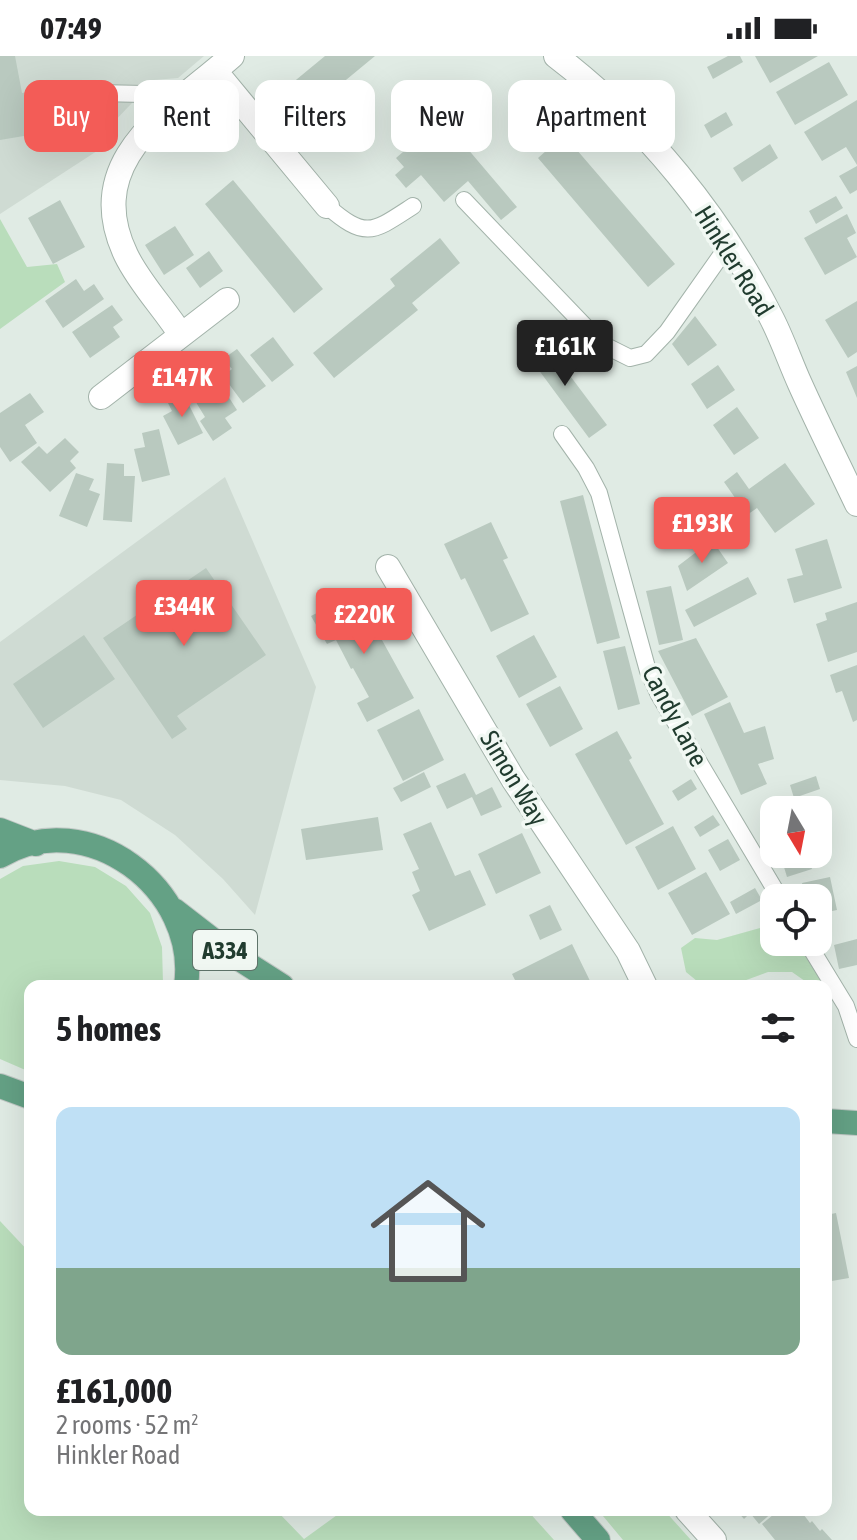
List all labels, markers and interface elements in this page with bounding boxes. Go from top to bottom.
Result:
text: 07:49 [40,11,102,45]
chip: Buy [24,80,118,152]
chip: Rent [134,80,239,152]
chip: Filters [255,80,375,152]
chip: New [391,80,492,152]
chip: Apartment [508,80,675,152]
street label: Hinkler Road [688,200,780,322]
pin: £161K [509,320,621,388]
text: £161K [535,331,595,361]
pin: £147K [126,351,238,419]
text: £147K [152,362,212,392]
pin: £193K [646,497,758,565]
text: £193K [672,508,732,538]
pin: £344K [128,580,240,648]
pin: £220K [308,588,420,656]
text: £344K [154,591,214,621]
text: £220K [334,599,394,629]
street label: Candy Lane [636,661,714,771]
street label: Simon Way [474,725,554,831]
north arrow [760,796,832,868]
map controls [760,796,832,956]
button: locate [760,884,832,956]
road number: A334 [193,930,257,970]
icon: filters [756,1006,800,1050]
text: 5 homes [56,1009,161,1048]
icon: home [356,1159,500,1303]
text: £161,000 [56,1371,172,1410]
text: 2 rooms · 52 m² [56,1410,198,1440]
text: Hinkler Road [56,1440,180,1470]

